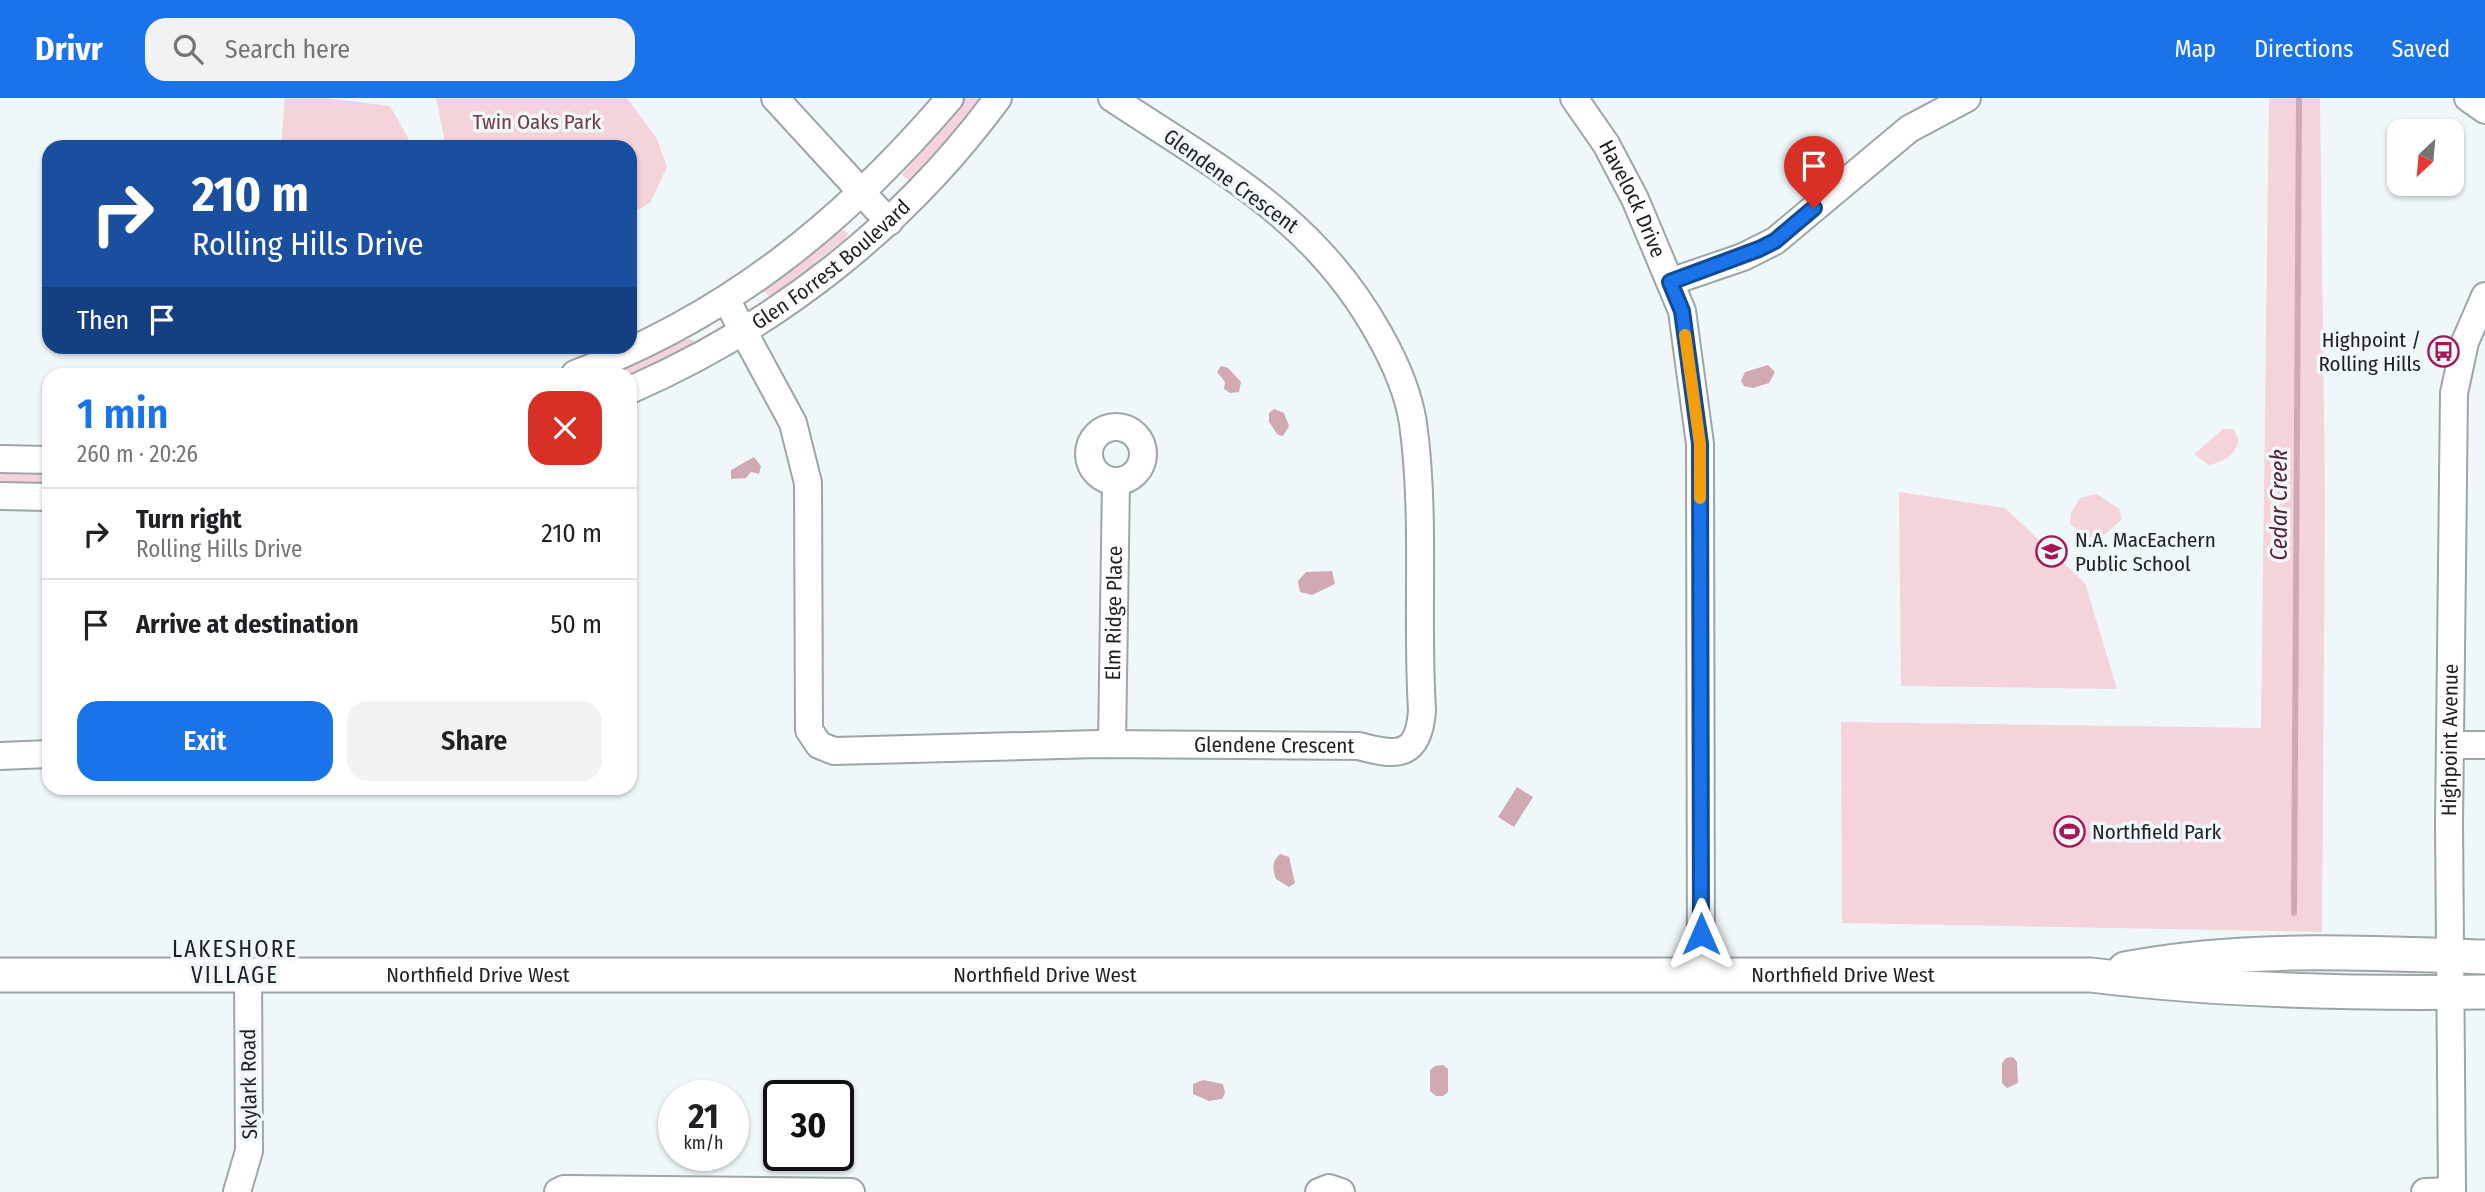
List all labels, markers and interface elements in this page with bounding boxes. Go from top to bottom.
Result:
search box [145,18,635,81]
text: Drivr [35,29,103,69]
icon: search [169,30,207,68]
text: Search here [225,34,350,65]
text: Map [2175,35,2216,63]
text: Directions [2254,35,2353,63]
text: Saved [2391,35,2450,63]
park label: Twin Oaks Park [473,109,601,135]
north arrow [2387,119,2464,196]
map controls [2387,119,2464,196]
street label: Glendene Crescent [1159,123,1304,239]
street label: Havelock Drive [1593,136,1671,262]
pin [1784,136,1844,208]
icon: arrive [1795,147,1833,185]
text: 210 m [192,165,309,224]
icon: right [77,168,168,259]
street label: Glen Forrest Boulevard [747,194,916,335]
text: Rolling Hills Drive [192,225,423,263]
icon: arrive [143,301,181,339]
text: Then [77,305,129,336]
place label: Highpoint / Rolling Hills [2318,327,2421,377]
bus stop icon: Highpoint / Rolling Hills [2427,335,2461,369]
text: 1 min [77,389,168,439]
button: close [528,391,602,465]
text: 260 m · 20:26 [77,440,198,468]
water label: Cedar Creek [2265,449,2293,561]
text: Turn right [136,504,242,535]
icon: right [77,515,115,553]
text: 210 m [541,518,602,549]
place label: N.A. MacEachern Public School [2075,527,2216,577]
text: Rolling Hills Drive [136,535,302,563]
school or university icon: N.A. MacEachern Public School [2035,535,2069,569]
street label: Elm Ridge Place [1100,545,1128,681]
icon: arrive [77,606,115,644]
text: Arrive at destination [136,609,359,640]
text: 50 m [550,609,602,640]
street label: Highpoint Avenue [2436,664,2464,816]
button: Exit [77,701,333,781]
button: Share [347,701,602,781]
street label: Glendene Crescent [1194,732,1355,759]
sports icon: Northfield Park [2052,815,2086,849]
place label: Northfield Park [2092,819,2222,845]
position arrow [1664,897,1738,971]
district label: LAKESHORE VILLAGE [172,935,298,989]
street label: Northfield Drive West [386,962,570,988]
street label: Northfield Drive West [953,962,1137,988]
street label: Northfield Drive West [1751,962,1935,988]
street label: Skylark Road [235,1028,263,1140]
speed limit sign: 30 [763,1080,854,1171]
text: 21 [688,1095,719,1137]
text: km/h [683,1132,724,1154]

